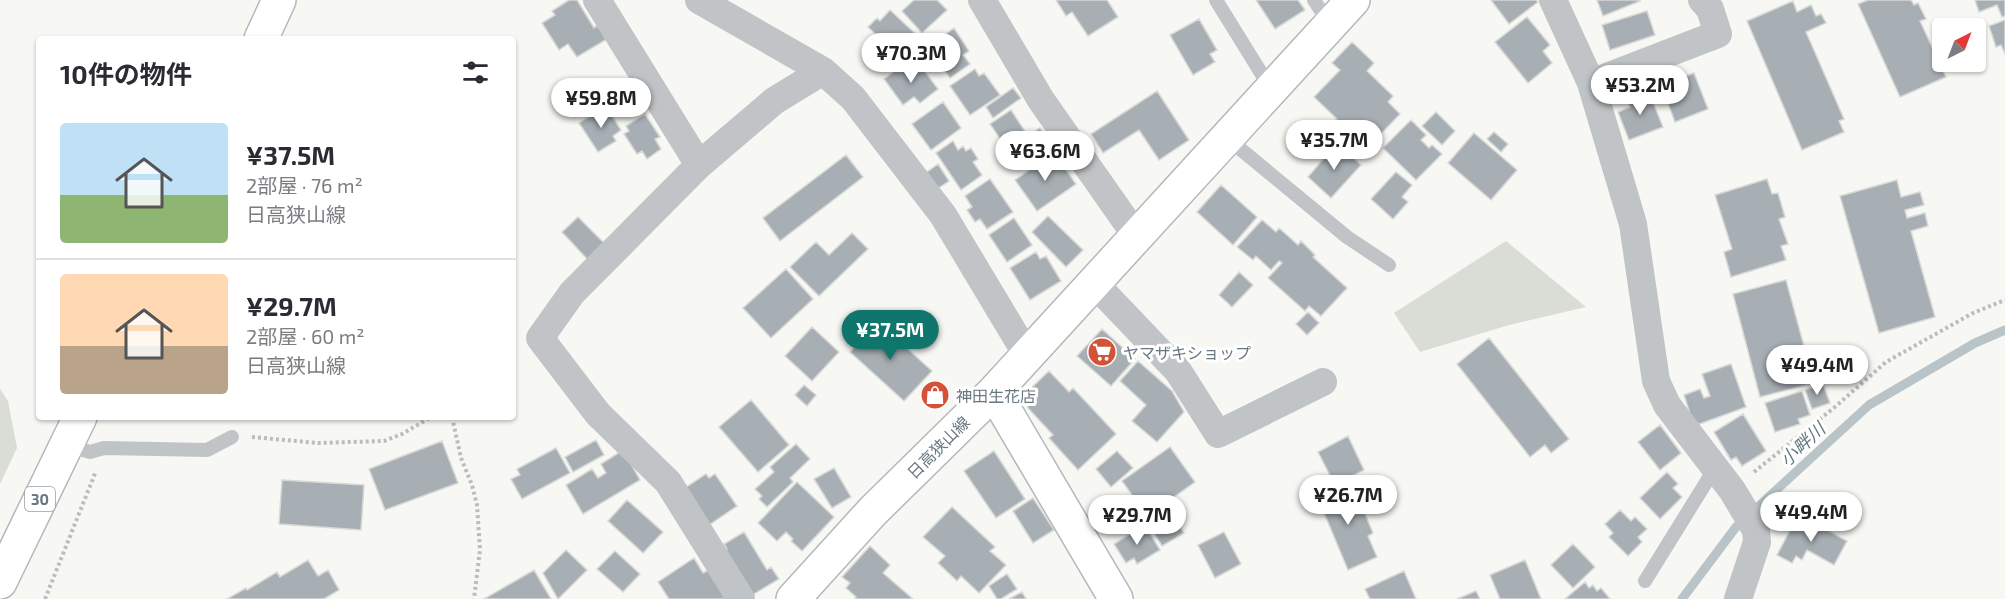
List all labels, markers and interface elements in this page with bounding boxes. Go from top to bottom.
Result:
north arrow [1932,18,1986,72]
map controls [1932,18,1986,72]
pin: ¥70.3M [862,33,960,84]
text: ¥70.3M [876,40,946,64]
icon: filters [459,56,492,89]
text: 10件の物件 [60,58,192,89]
pin: ¥53.2M [1591,65,1689,116]
text: ¥53.2M [1605,72,1675,96]
pin: ¥59.8M [552,78,650,129]
text: ¥59.8M [565,85,637,109]
pin: ¥35.7M [1285,120,1383,171]
text: ¥35.7M [1300,127,1368,151]
pin: ¥63.6M [996,131,1094,182]
text: ¥63.6M [1009,138,1081,162]
text: ¥37.5M [246,139,335,170]
icon: home [108,147,180,219]
text: 2部屋 · 76 m² [246,173,363,197]
text: 日高狭山線 [246,202,346,226]
text: ¥29.7M [246,290,337,321]
icon: home [108,298,180,370]
pin: ¥37.5M [841,310,939,361]
text: ¥37.5M [856,317,924,341]
text: 2部屋 · 60 m² [246,324,365,348]
supermarket icon: ヤマザキショップ [1086,336,1118,368]
place label: ヤマザキショップ [1123,343,1251,362]
pin: ¥49.4M [1768,345,1866,396]
text: ¥49.4M [1780,352,1854,376]
text: 日高狭山線 [246,353,346,377]
shop icon: 神田生花店 [919,379,951,411]
place label: 神田生花店 [956,386,1036,405]
street label: 日高狭山線 [903,412,973,482]
water label: 小畔川 [1775,416,1831,470]
pin: ¥26.7M [1299,475,1397,526]
text: ¥26.7M [1313,482,1383,506]
road number: 30 [25,487,55,511]
pin: ¥49.4M [1762,492,1860,543]
pin: ¥29.7M [1088,495,1186,546]
text: ¥49.4M [1774,499,1848,523]
text: ¥29.7M [1102,502,1172,526]

